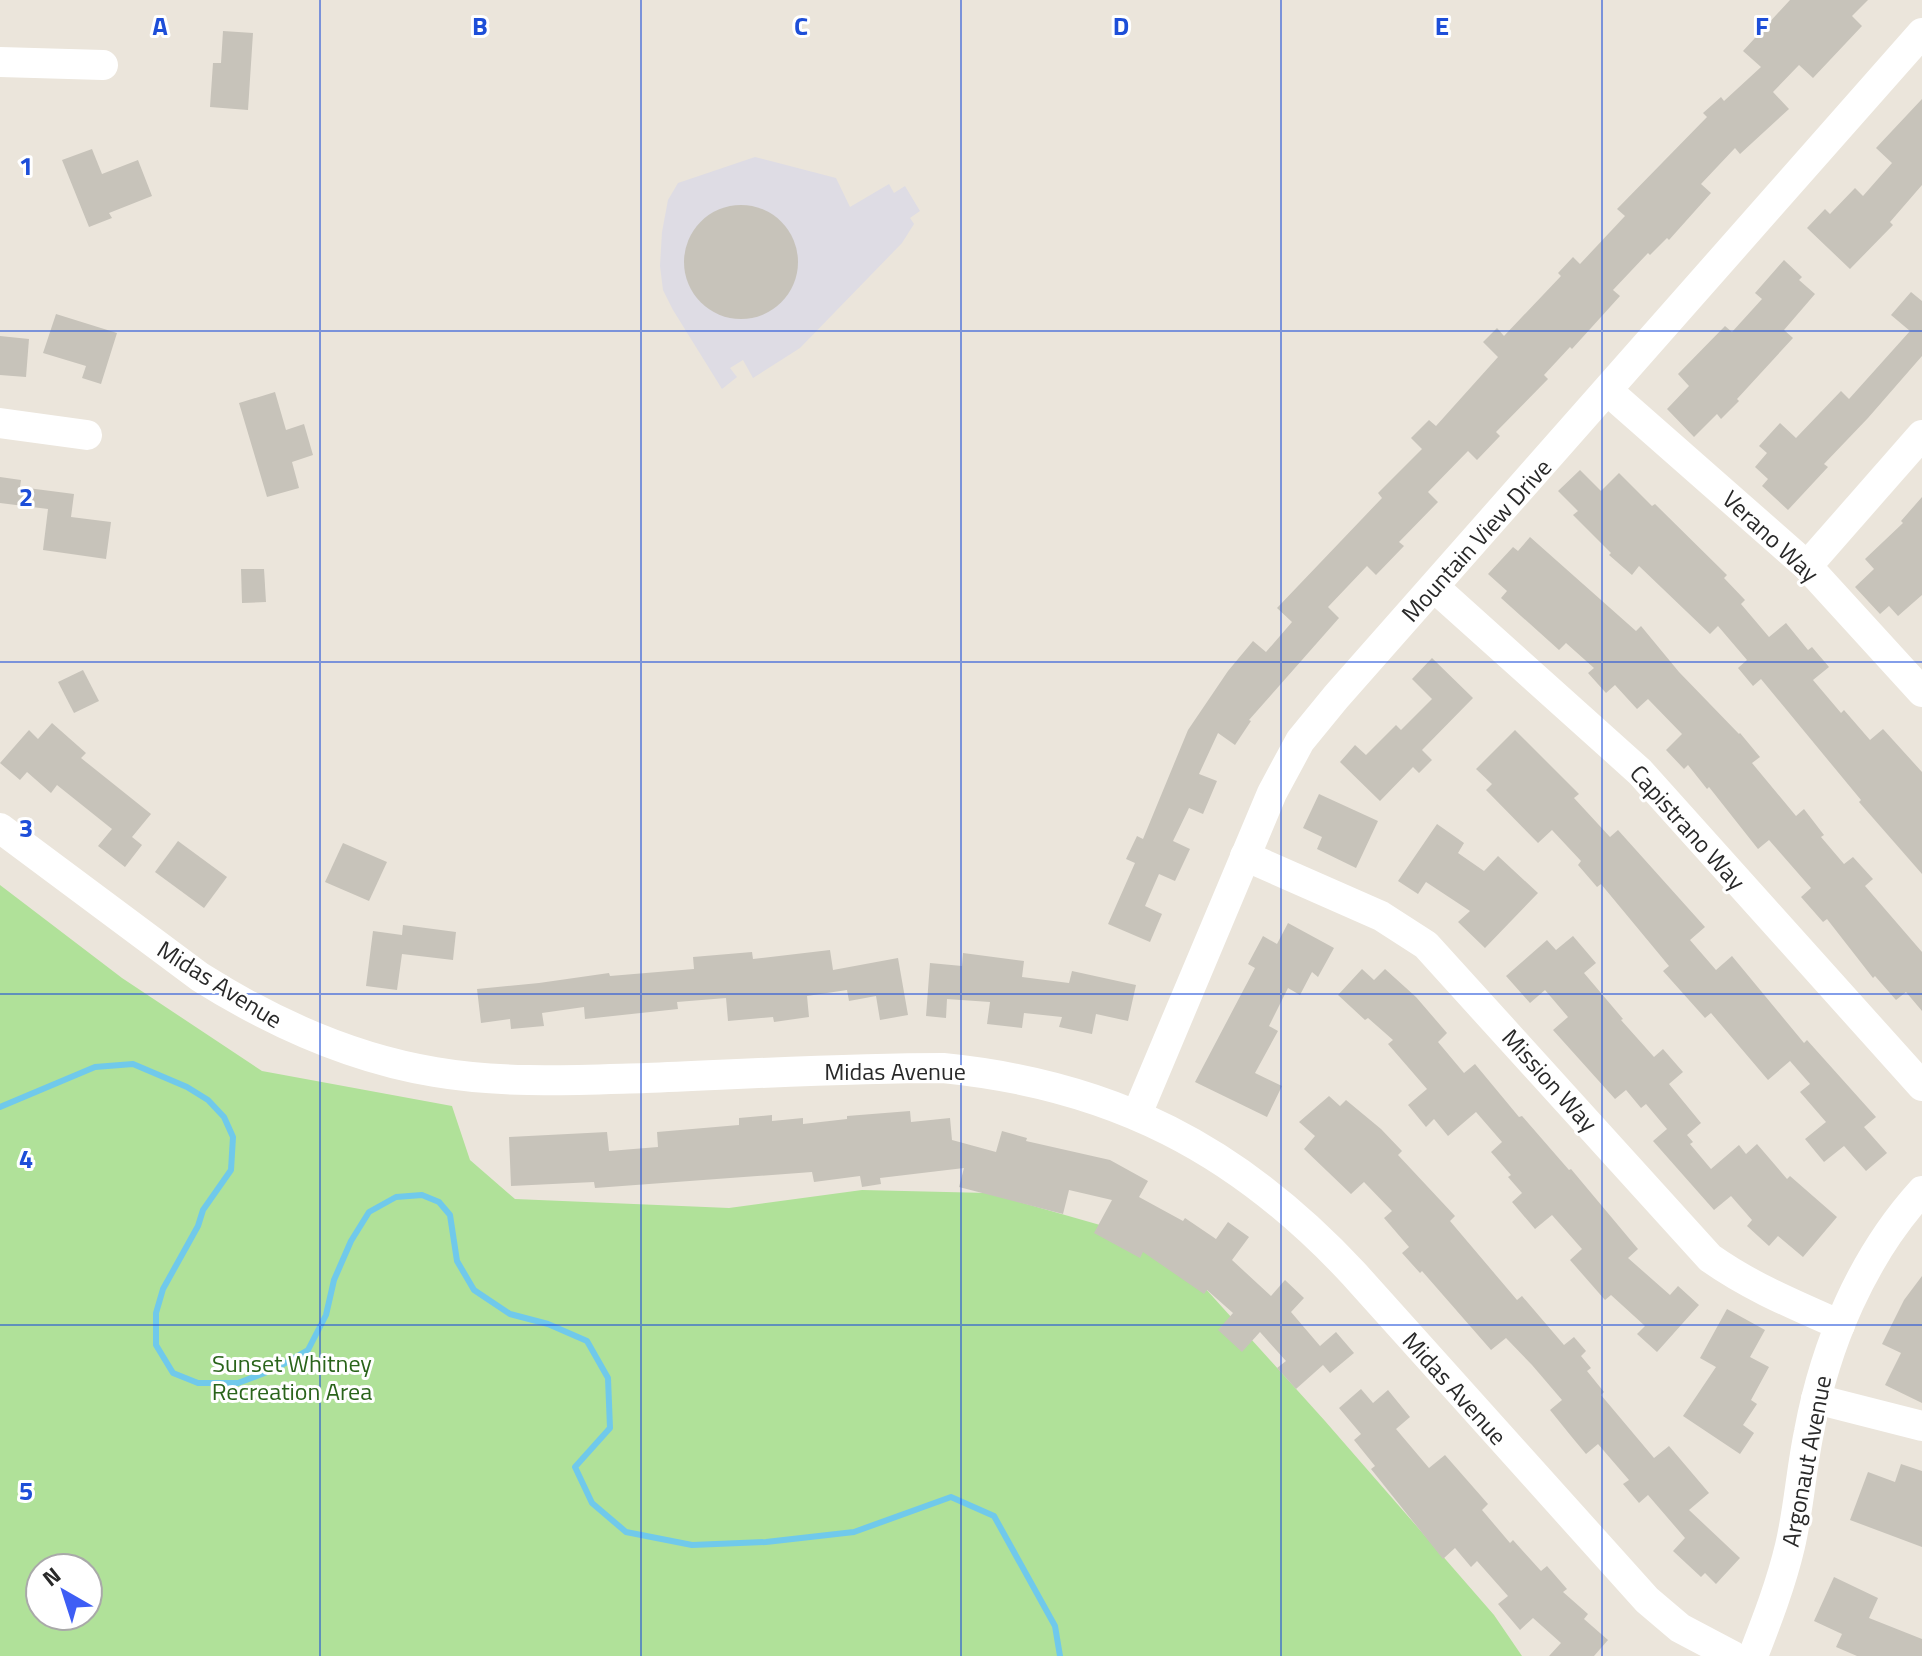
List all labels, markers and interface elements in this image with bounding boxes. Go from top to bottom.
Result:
text: A [152,6,168,45]
text: B [472,6,488,45]
text: C [794,6,808,45]
text: D [1113,6,1129,45]
text: E [1435,6,1449,45]
text: F [1755,6,1769,45]
text: 1 [19,146,33,185]
street label: Mountain View Drive [1393,450,1559,630]
text: 2 [19,477,33,516]
street label: Verano Way [1715,482,1828,591]
street label: Capistrano Way [1622,756,1755,898]
text: 3 [19,808,33,847]
street label: Midas Avenue [150,931,290,1037]
street label: Mission Way [1494,1020,1607,1140]
street label: Midas Avenue [824,1053,966,1089]
text: 4 [19,1139,33,1178]
street label: Midas Avenue [1394,1323,1516,1453]
park label: Sunset Whitney Recreation Area [212,1345,372,1409]
street label: Argonaut Avenue [1772,1372,1840,1550]
text: 5 [19,1471,33,1510]
north arrow [24,1552,104,1632]
text: N [35,1558,68,1594]

